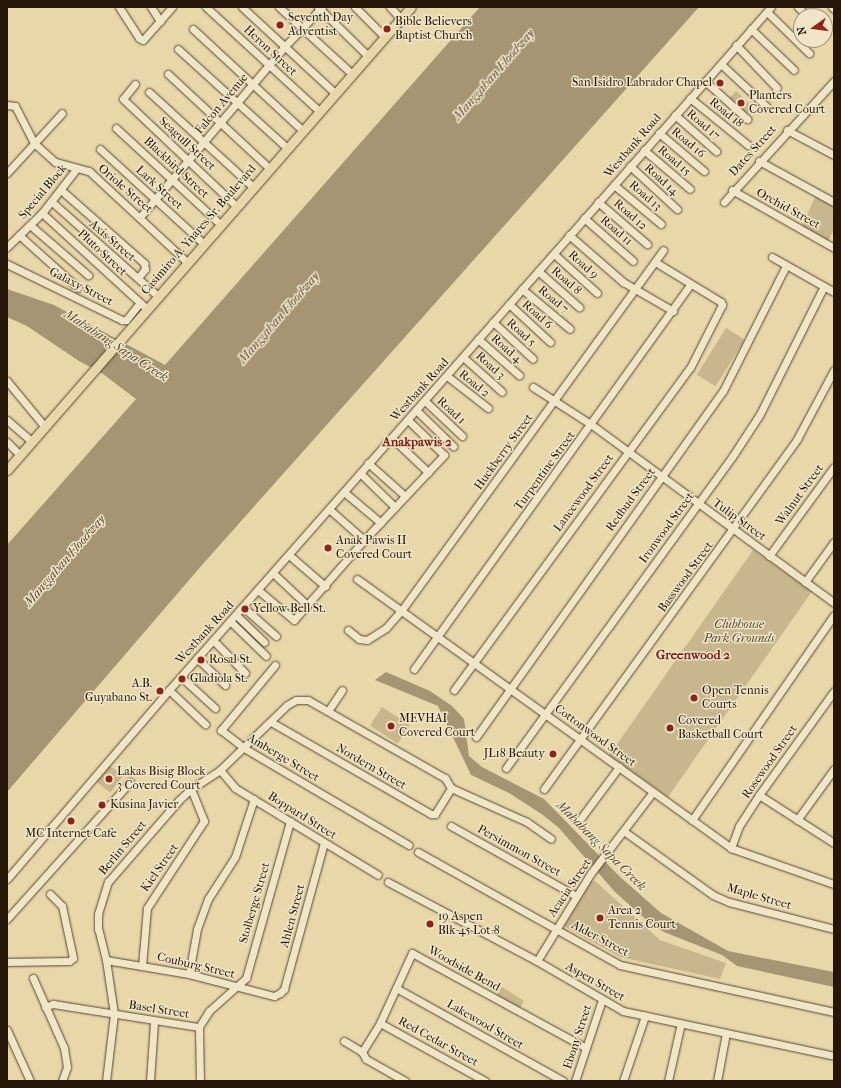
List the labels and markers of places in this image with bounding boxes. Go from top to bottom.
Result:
place label: Seventh Day Adventist [288,11,353,39]
place label: Bible Believers Baptist Church [395,15,472,43]
marker: Seventh Day Adventist [275,20,285,30]
marker: Bible Believers Baptist Church [382,24,392,34]
place label: San Isidro Labrador Chapel [572,76,712,90]
marker: San Isidro Labrador Chapel [715,78,725,88]
place label: Planters Covered Court [749,89,825,117]
marker: Planters Covered Court [736,98,746,108]
place label: Anak Pawis II Covered Court [336,534,412,562]
marker: Anak Pawis II Covered Court [323,543,333,553]
place label: Yellow Bell St. [253,602,326,616]
marker: Yellow Bell St. [240,604,250,614]
place label: Rosal St. [209,653,252,667]
marker: Rosal St. [196,655,206,665]
place label: Gladiola St. [190,672,248,686]
marker: Gladiola St. [177,674,187,684]
place label: A.B. Guyabano St. [85,677,152,705]
place label: Open Tennis Courts [702,684,769,712]
marker: A.B. Guyabano St. [155,686,165,696]
marker: Open Tennis Courts [689,693,699,703]
place label: MEVHAI Covered Court [399,712,475,740]
place label: Covered Basketball Court [678,714,763,742]
marker: MEVHAI Covered Court [386,721,396,731]
marker: Covered Basketball Court [665,723,675,733]
place label: JL18 Beauty [484,747,545,761]
marker: JL18 Beauty [548,749,558,759]
place label: Lakas Bisig Block 3 Covered Court [117,765,205,793]
marker: Lakas Bisig Block 3 Covered Court [104,774,114,784]
place label: Kusina Javier [110,798,178,812]
marker: Kusina Javier [97,800,107,810]
marker: MC Internet Cafe [66,816,76,826]
place label: MC Internet Cafe [25,827,117,841]
place label: Area 2 Tennis Court [608,904,676,932]
place label: 19 Aspen Blk-45 Lot-8 [438,910,500,938]
marker: Area 2 Tennis Court [595,913,605,923]
marker: 19 Aspen Blk-45 Lot-8 [425,919,435,929]

